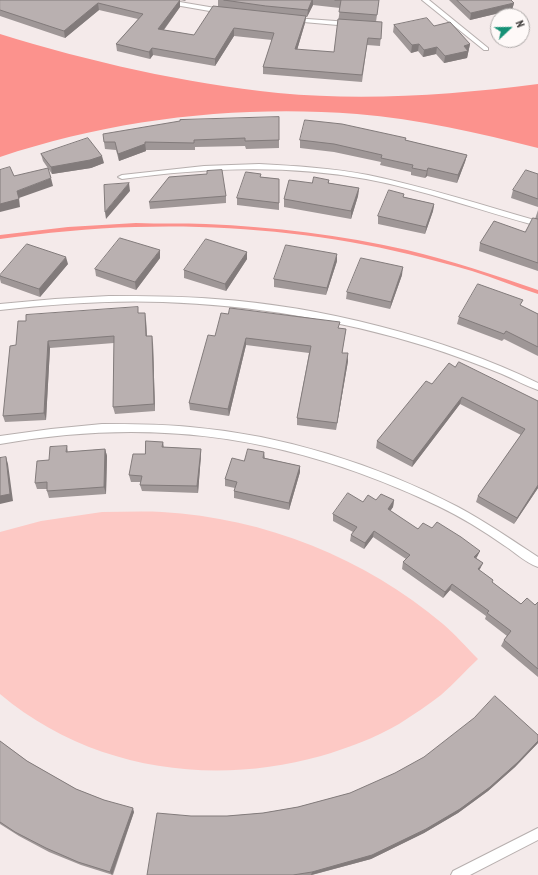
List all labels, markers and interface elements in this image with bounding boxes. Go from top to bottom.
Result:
north arrow [490,8,530,48]
text: N [513,18,528,29]

